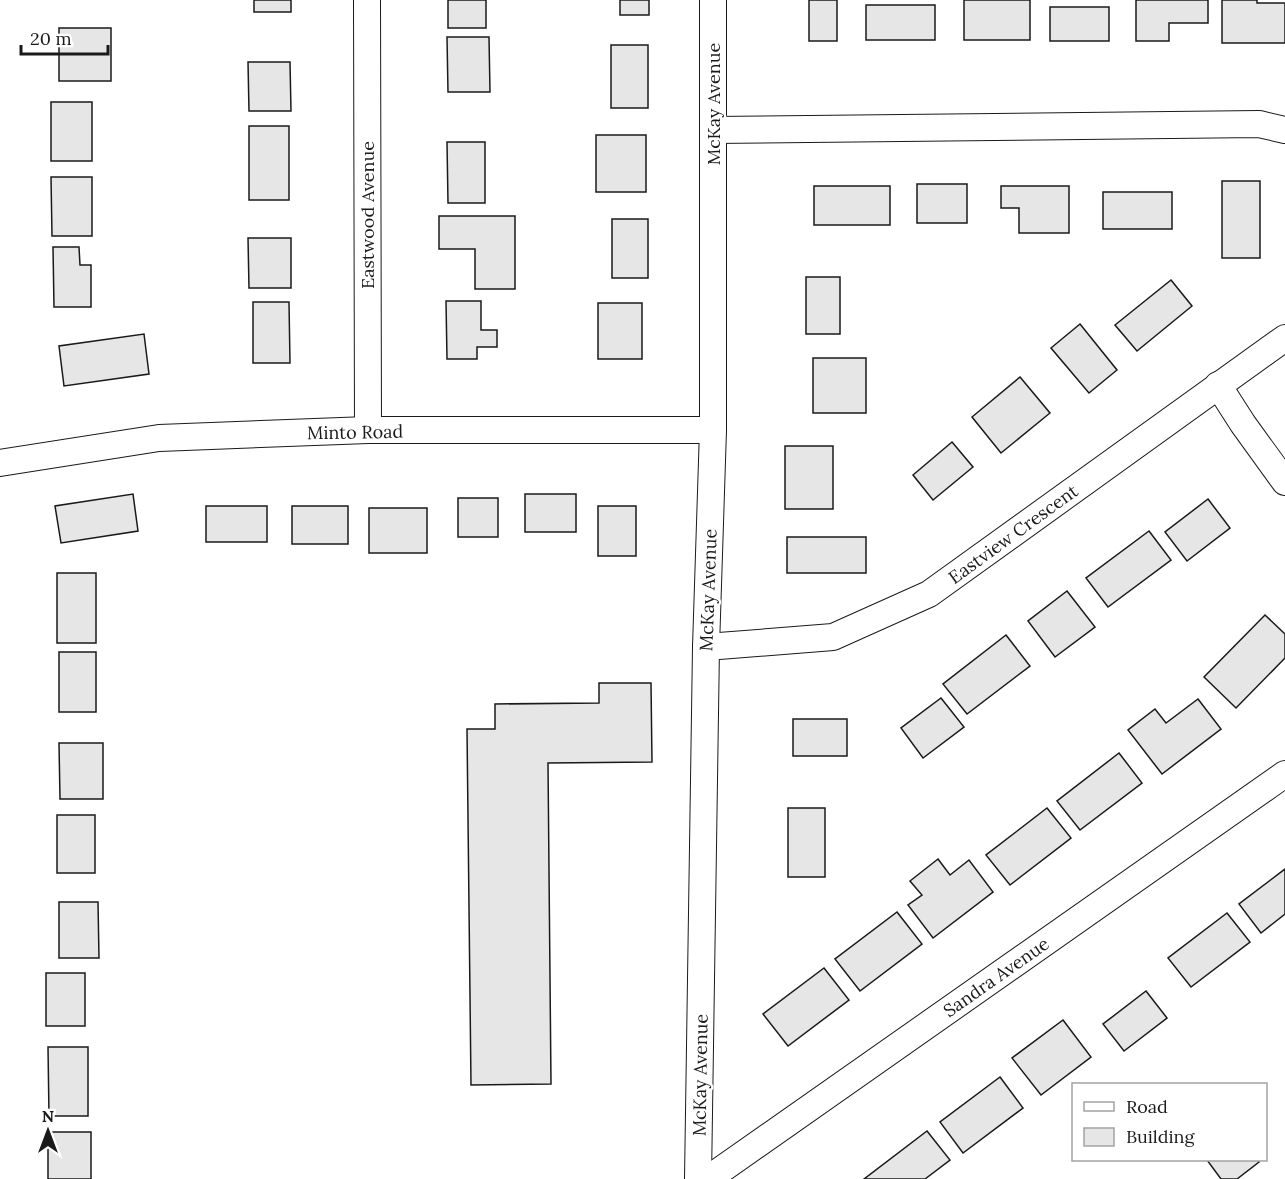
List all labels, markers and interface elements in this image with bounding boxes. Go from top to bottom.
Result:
scale bar [21,18,108,56]
text: 20 m [30,27,72,50]
street label: McKay Avenue [702,43,725,165]
street label: Eastwood Avenue [356,141,379,289]
street label: Minto Road [307,420,404,444]
street label: Eastview Crescent [944,479,1082,589]
street label: McKay Avenue [694,528,722,652]
street label: Sandra Avenue [939,932,1054,1022]
street label: McKay Avenue [687,1013,713,1136]
legend [1072,1083,1267,1161]
text: Road [1126,1095,1168,1118]
north arrow [18,1101,78,1161]
text: N [42,1106,54,1126]
text: Building [1126,1125,1196,1148]

